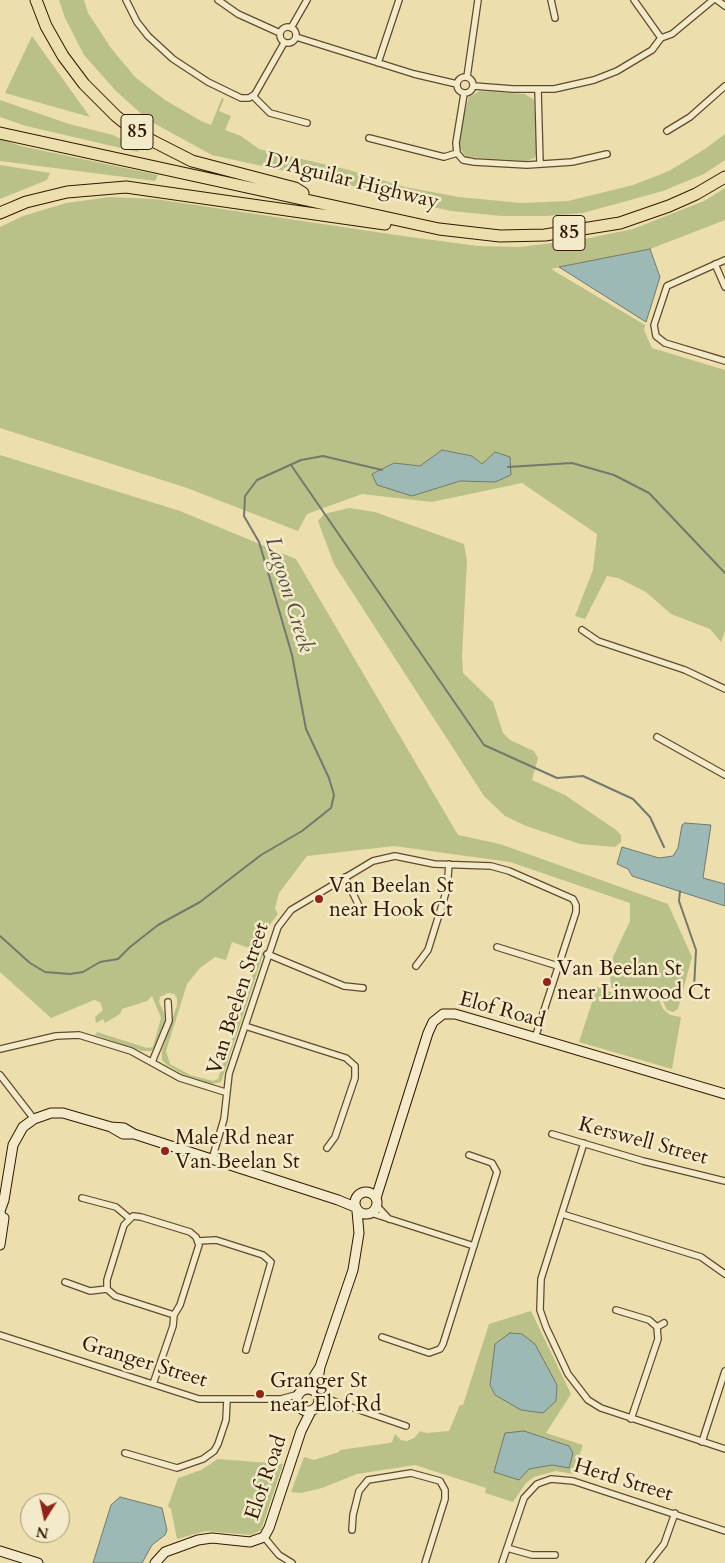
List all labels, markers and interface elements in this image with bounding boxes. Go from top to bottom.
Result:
road number: 85 [121,114,153,150]
street label: D'Aguilar Highway [263,148,441,216]
road number: 85 [553,216,585,250]
water label: Lagoon Creek [258,534,318,656]
place label: Van Beelan St near Hook Ct [329,874,454,924]
marker: Van Beelan St near Hook Ct [313,893,325,905]
street label: Van Beelen Street [203,920,275,1078]
place label: Van Beelan St near Linwood Ct [557,957,710,1007]
marker: Van Beelan St near Linwood Ct [541,976,553,988]
street label: Elof Road [456,987,548,1035]
street label: Kerswell Street [575,1113,711,1171]
place label: Male Rd near Van Beelan St [175,1126,300,1176]
marker: Male Rd near Van Beelan St [159,1145,171,1157]
street label: Granger Street [78,1332,210,1394]
place label: Granger St near Elof Rd [270,1369,381,1419]
marker: Granger St near Elof Rd [254,1388,266,1400]
street label: Elof Road [241,1432,293,1524]
street label: Herd Street [571,1454,675,1508]
north arrow [20,1493,70,1543]
text: N [35,1522,50,1543]

